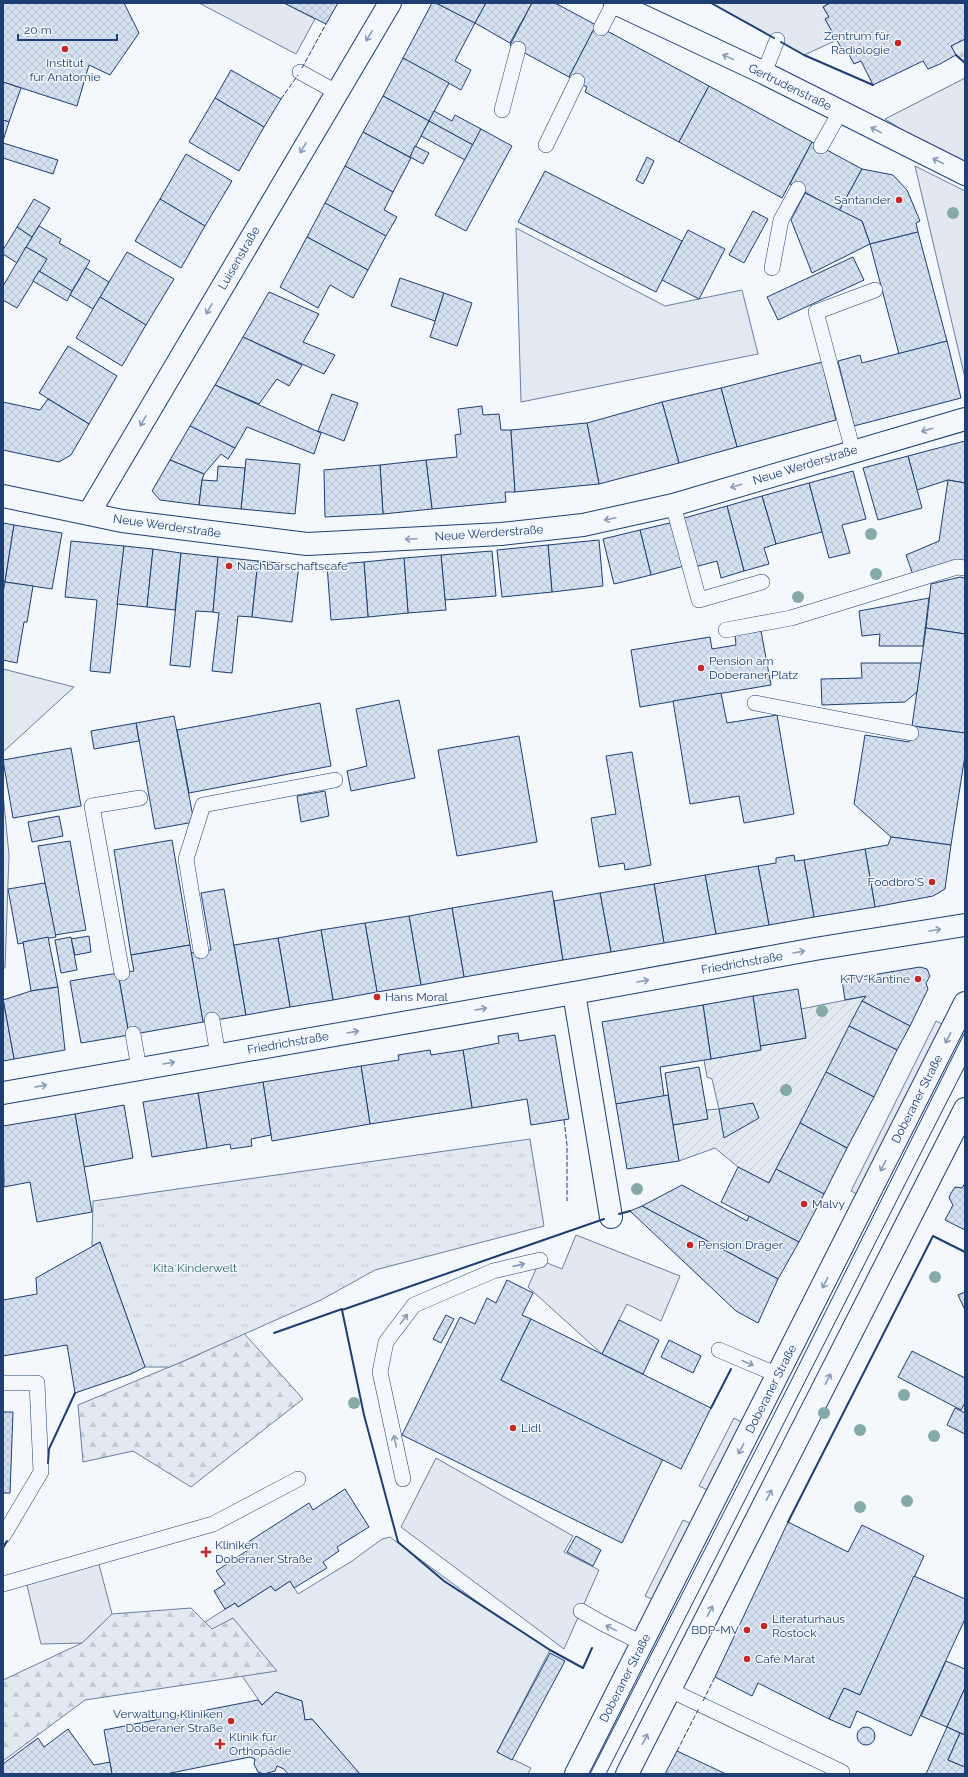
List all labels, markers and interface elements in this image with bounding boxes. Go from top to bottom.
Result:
scale bar [18,16,117,42]
text: 20 m [24,23,52,37]
place label: Zentrum für Radiologie [824,29,891,57]
one-way arrow [365,30,373,42]
marker: Zentrum für Radiologie [893,38,903,48]
marker: Institut für Anatomie [60,44,70,54]
one-way arrow [723,53,735,60]
place label: Institut für Anatomie [29,56,101,84]
street label: Gertrudenstraße [746,61,834,113]
one-way arrow [871,126,883,134]
one-way arrow [298,142,306,154]
one-way arrow [932,157,944,164]
place label: Santander [834,193,892,207]
marker: Santander [894,195,904,205]
street label: Luisenstraße [215,224,263,292]
one-way arrow [204,303,212,315]
one-way arrow [139,415,147,427]
one-way arrow [921,427,934,434]
street label: Neue Werderstraße [751,442,859,488]
one-way arrow [729,483,742,490]
street label: Neue Werderstraße [112,511,222,541]
one-way arrow [604,515,617,523]
street label: Neue Werderstraße [434,522,544,544]
one-way arrow [405,535,418,543]
place label: Nachbarschaftscafe [237,559,348,573]
marker: Nachbarschaftscafe [224,561,234,571]
place label: Pension am Doberaner Platz [709,654,798,682]
marker: Pension am Doberaner Platz [696,663,706,673]
place label: Foodbro'S [868,875,924,889]
marker: Foodbro'S [927,877,937,887]
one-way arrow [928,926,941,934]
one-way arrow [792,948,805,956]
street label: Friedrichstraße [700,949,784,977]
place label: KTV-Kantine [840,972,910,986]
marker: KTV-Kantine [913,974,923,984]
one-way arrow [637,977,650,985]
place label: Hans Moral [385,990,448,1004]
marker: Hans Moral [372,992,382,1002]
one-way arrow [474,1005,487,1013]
one-way arrow [346,1027,359,1035]
street label: Friedrichstraße [246,1029,330,1057]
one-way arrow [944,1031,951,1043]
street label: Doberaner Straße [889,1052,945,1146]
one-way arrow [163,1059,176,1067]
one-way arrow [35,1082,48,1090]
one-way arrow [879,1160,886,1172]
place label: Malvy [812,1197,845,1211]
marker: Malvy [799,1199,809,1209]
place label: Pension Dräger [698,1238,784,1252]
marker: Pension Dräger [685,1240,695,1250]
park label: Kita Kinderwelt [153,1261,237,1275]
one-way arrow [512,1261,525,1269]
one-way arrow [821,1276,828,1288]
one-way arrow [400,1314,408,1325]
street label: Doberaner Straße [743,1342,799,1436]
one-way arrow [742,1360,754,1367]
one-way arrow [825,1373,832,1385]
place label: Lidl [521,1421,542,1435]
marker: Lidl [508,1423,518,1433]
one-way arrow [391,1435,399,1448]
one-way arrow [737,1442,744,1454]
one-way arrow [766,1489,773,1501]
place label: Kliniken Doberaner Straße [215,1538,313,1566]
marker: Kliniken Doberaner Straße [200,1546,212,1558]
one-way arrow [707,1605,714,1617]
place label: Literaturhaus Rostock [772,1612,845,1640]
marker: Literaturhaus Rostock [759,1621,769,1631]
place label: BDP-MV [691,1623,739,1637]
one-way arrow [605,1624,617,1631]
marker: BDP-MV [742,1625,752,1635]
street label: Doberaner Straße [597,1631,653,1725]
place label: Café Marat [755,1652,815,1666]
marker: Café Marat [742,1654,752,1664]
place label: Verwaltung Kliniken Doberaner Straße [113,1707,223,1735]
marker: Verwaltung Kliniken Doberaner Straße [226,1716,236,1726]
place label: Klinik für Orthopädie [229,1730,291,1758]
one-way arrow [642,1733,649,1745]
marker: Klinik für Orthopädie [214,1738,226,1750]

